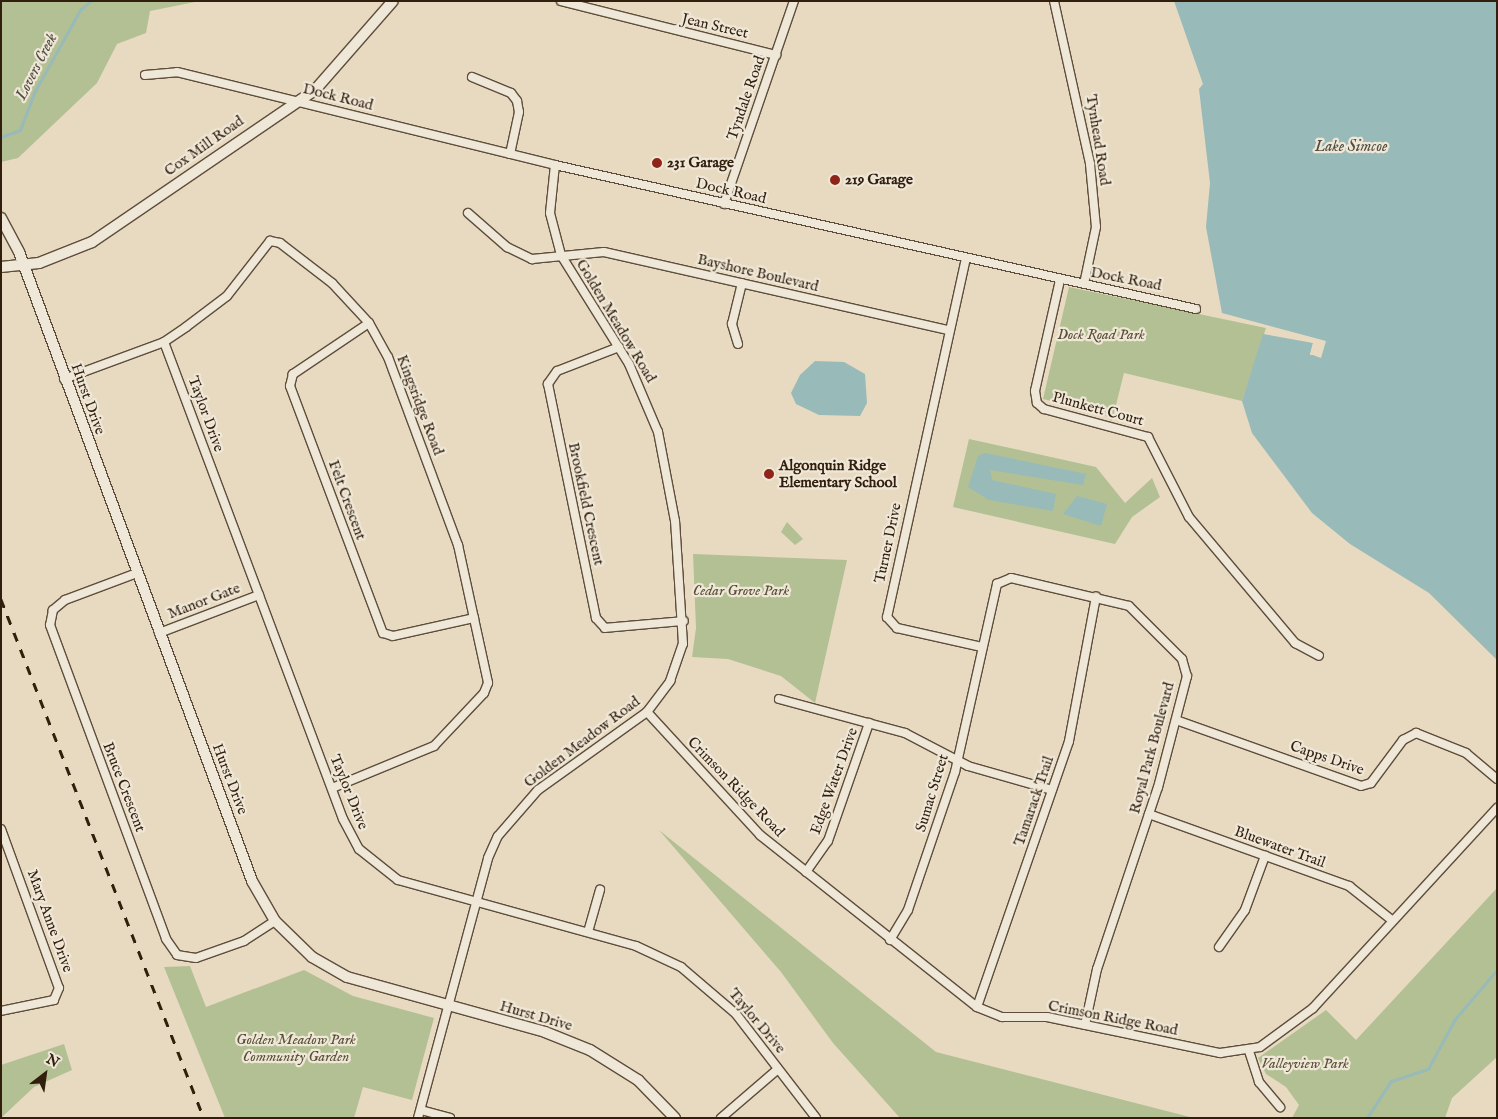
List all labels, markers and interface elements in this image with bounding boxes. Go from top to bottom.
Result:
street label: Jean Street [680,10,750,42]
water label: Lovers Creek [12,30,62,104]
street label: Tyndale Road [723,53,769,143]
street label: Dock Road [301,80,375,114]
street label: Tynhead Road [1082,93,1114,187]
street label: Cox Mill Road [161,112,247,180]
water label: Lake Simcoe [1315,137,1387,157]
place label: 231 Garage [667,154,734,172]
marker: 231 Garage [651,157,663,169]
place label: 219 Garage [845,171,913,189]
street label: Dock Road [694,174,768,208]
marker: 219 Garage [829,174,841,186]
street label: Bayshore Boulevard [696,250,820,296]
street label: Golden Meadow Road [572,256,660,386]
street label: Dock Road [1089,263,1163,295]
park label: Dock Road Park [1057,326,1145,344]
street label: Kingsridge Road [393,352,447,458]
street label: Hurst Drive [67,361,109,437]
street label: Taylor Drive [184,374,228,454]
street label: Plunkett Court [1050,388,1146,430]
street label: Brookfield Crescent [564,441,608,567]
place label: Algonquin Ridge Elementary School [779,456,897,491]
street label: Felt Crescent [324,458,370,542]
marker: Algonquin Ridge Elementary School [763,468,775,480]
street label: Turner Drive [871,501,905,585]
street label: Manor Gate [165,579,243,623]
park label: Cedar Grove Park [693,582,789,600]
street label: Royal Park Boulevard [1126,680,1178,816]
street label: Golden Meadow Road [521,693,643,791]
street label: Edge Water Drive [806,725,862,837]
street label: Crimson Ridge Road [684,733,788,841]
street label: Capps Drive [1288,737,1366,779]
street label: Bruce Crescent [99,740,149,834]
street label: Hurst Drive [208,741,252,817]
street label: Taylor Drive [326,752,372,832]
street label: Sumac Street [912,752,952,834]
street label: Tamarack Trail [1010,754,1058,848]
street label: Bluewater Trail [1232,822,1328,872]
street label: Mary Anne Drive [23,867,77,975]
street label: Taylor Drive [725,985,789,1057]
street label: Hurst Drive [498,997,574,1035]
street label: Crimson Ridge Road [1047,997,1179,1039]
park label: Golden Meadow Park Community Garden [236,1030,356,1065]
north arrow [20,1049,70,1099]
text: N [43,1050,62,1072]
park label: Valleyview Park [1261,1055,1349,1073]

